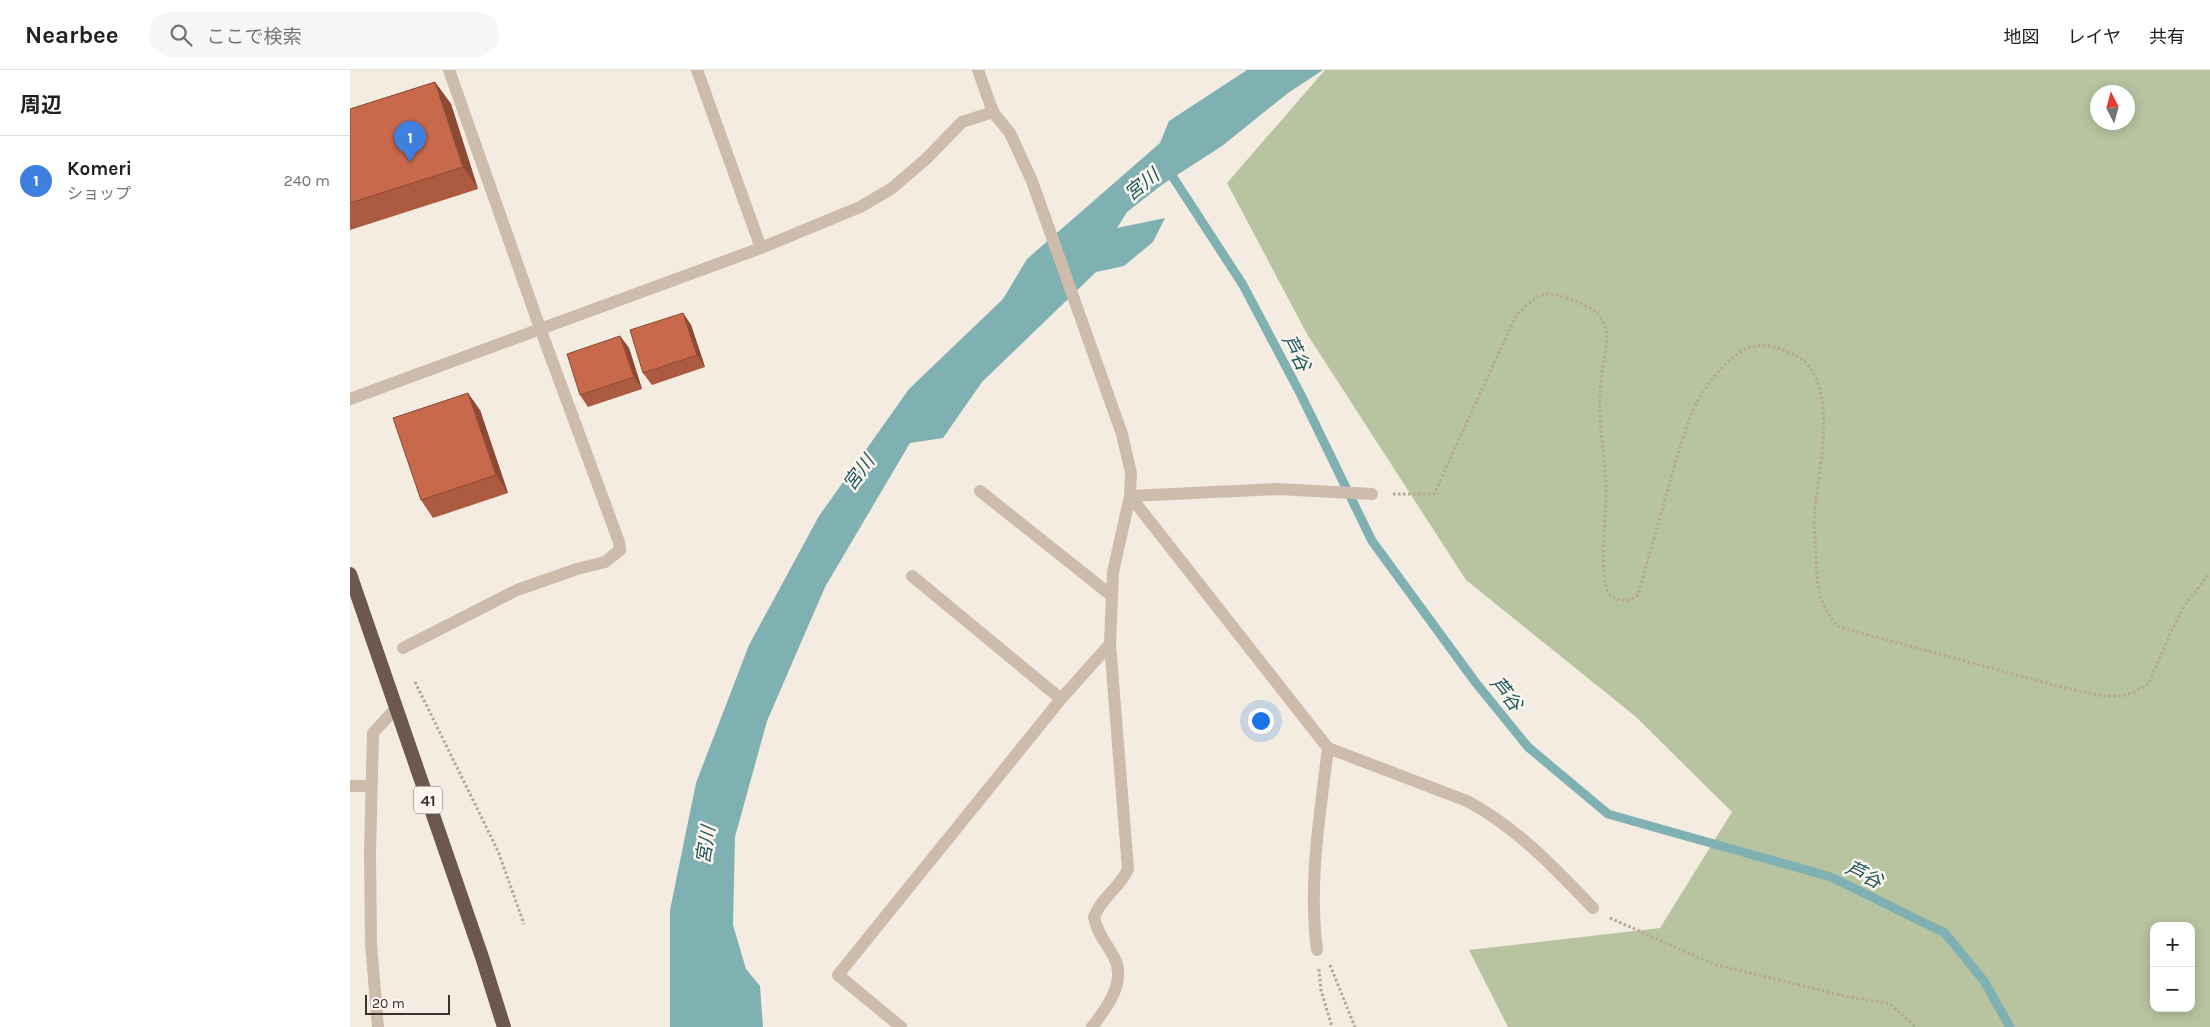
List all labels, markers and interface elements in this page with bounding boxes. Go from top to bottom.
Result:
search box [149,12,499,57]
text: Nearbee [25,21,119,49]
icon: search [167,21,195,49]
text: ここで検索 [207,26,302,48]
text: 地図 [2004,26,2040,48]
text: レイヤ [2068,26,2121,48]
text: 共有 [2149,26,2185,48]
north arrow [2090,85,2135,130]
text: 周辺 [20,93,62,117]
pin: 1 [394,121,426,162]
text: Komeri [67,158,132,180]
water label: 宮川 [1120,163,1165,206]
text: 1 [33,171,39,190]
text: 240 m [284,171,330,190]
text: ショップ [67,184,131,203]
water label: 芦谷 [1278,331,1315,377]
water label: 宮川 [839,450,880,495]
water label: 芦谷 [1485,672,1528,717]
your location [1248,708,1274,734]
road number: 41 [414,786,442,814]
water label: 宮川 [692,823,720,865]
water label: 芦谷 [1842,857,1888,894]
map controls [2150,922,2195,1012]
button: + [2150,922,2195,967]
button: − [2150,967,2195,1012]
scale bar [365,992,450,1015]
text: 20 m [372,995,405,1012]

